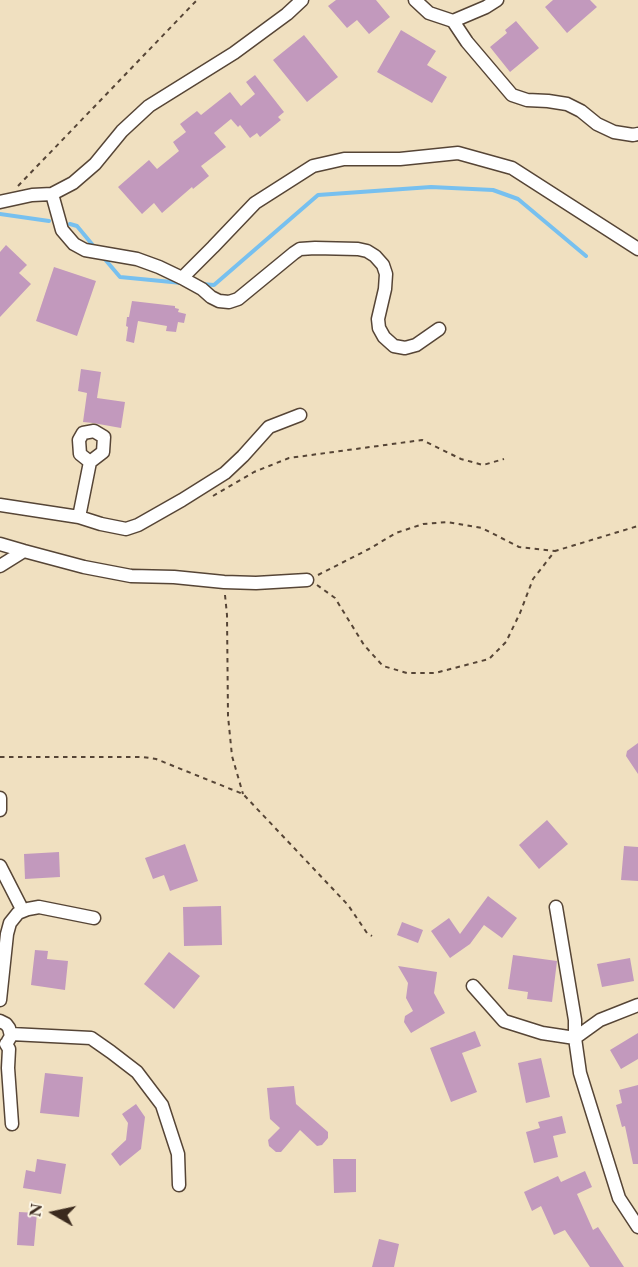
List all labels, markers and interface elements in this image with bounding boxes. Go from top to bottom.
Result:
north arrow [24,1183,84,1243]
text: N [24,1202,47,1218]

